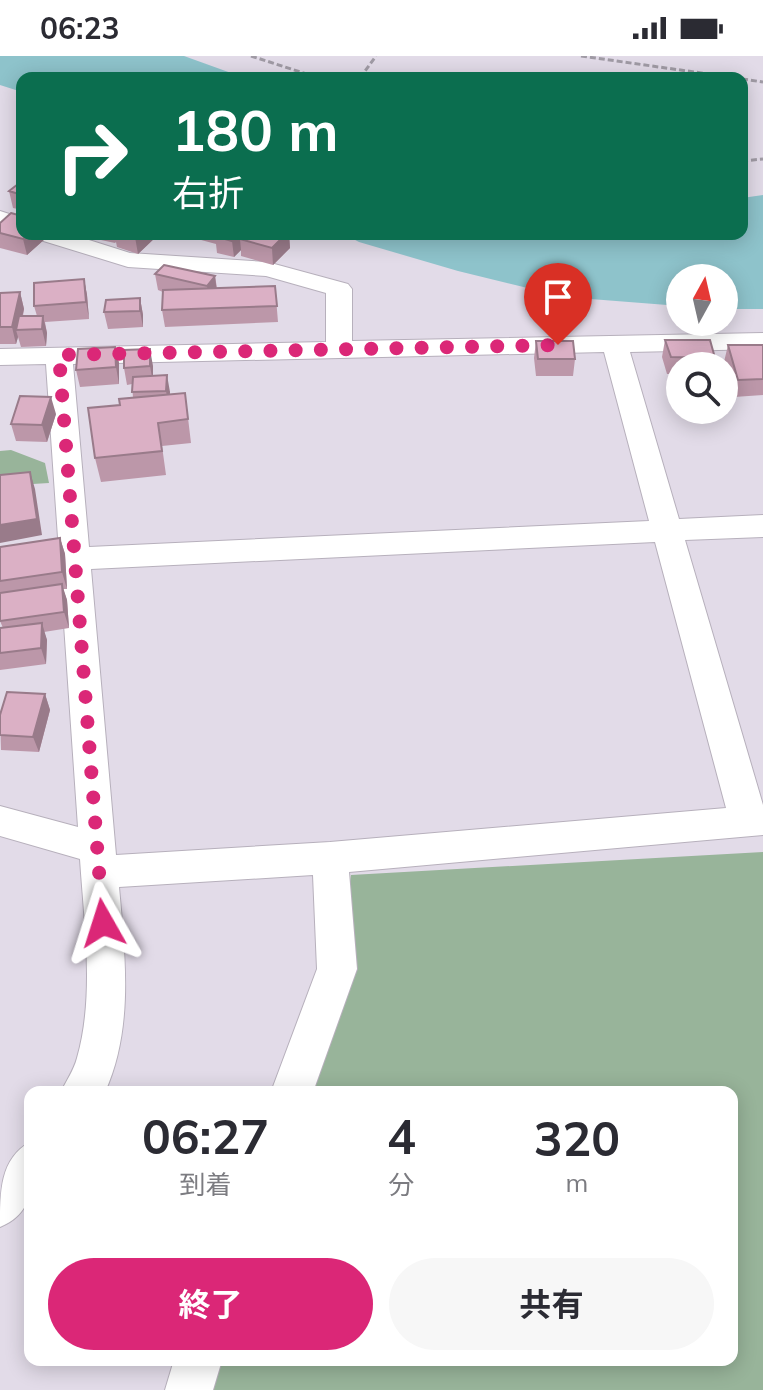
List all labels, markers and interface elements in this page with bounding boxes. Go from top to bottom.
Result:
text: 06:23 [40,9,119,47]
text: 180 m [172,95,339,165]
icon: right [40,104,144,208]
text: 右折 [172,170,244,215]
pin [524,263,592,345]
north arrow [666,264,738,336]
map controls [666,264,738,424]
icon: arrive [536,275,580,319]
button: search [666,352,738,424]
position arrow [61,881,145,965]
text: 06:27 [142,1106,269,1166]
text: 4 [387,1106,416,1166]
text: 320 [534,1108,620,1168]
text: m [565,1166,588,1199]
text: 到着 [179,1168,231,1201]
text: 分 [388,1168,414,1201]
button: 終了 [48,1258,373,1350]
button: 共有 [389,1258,714,1350]

